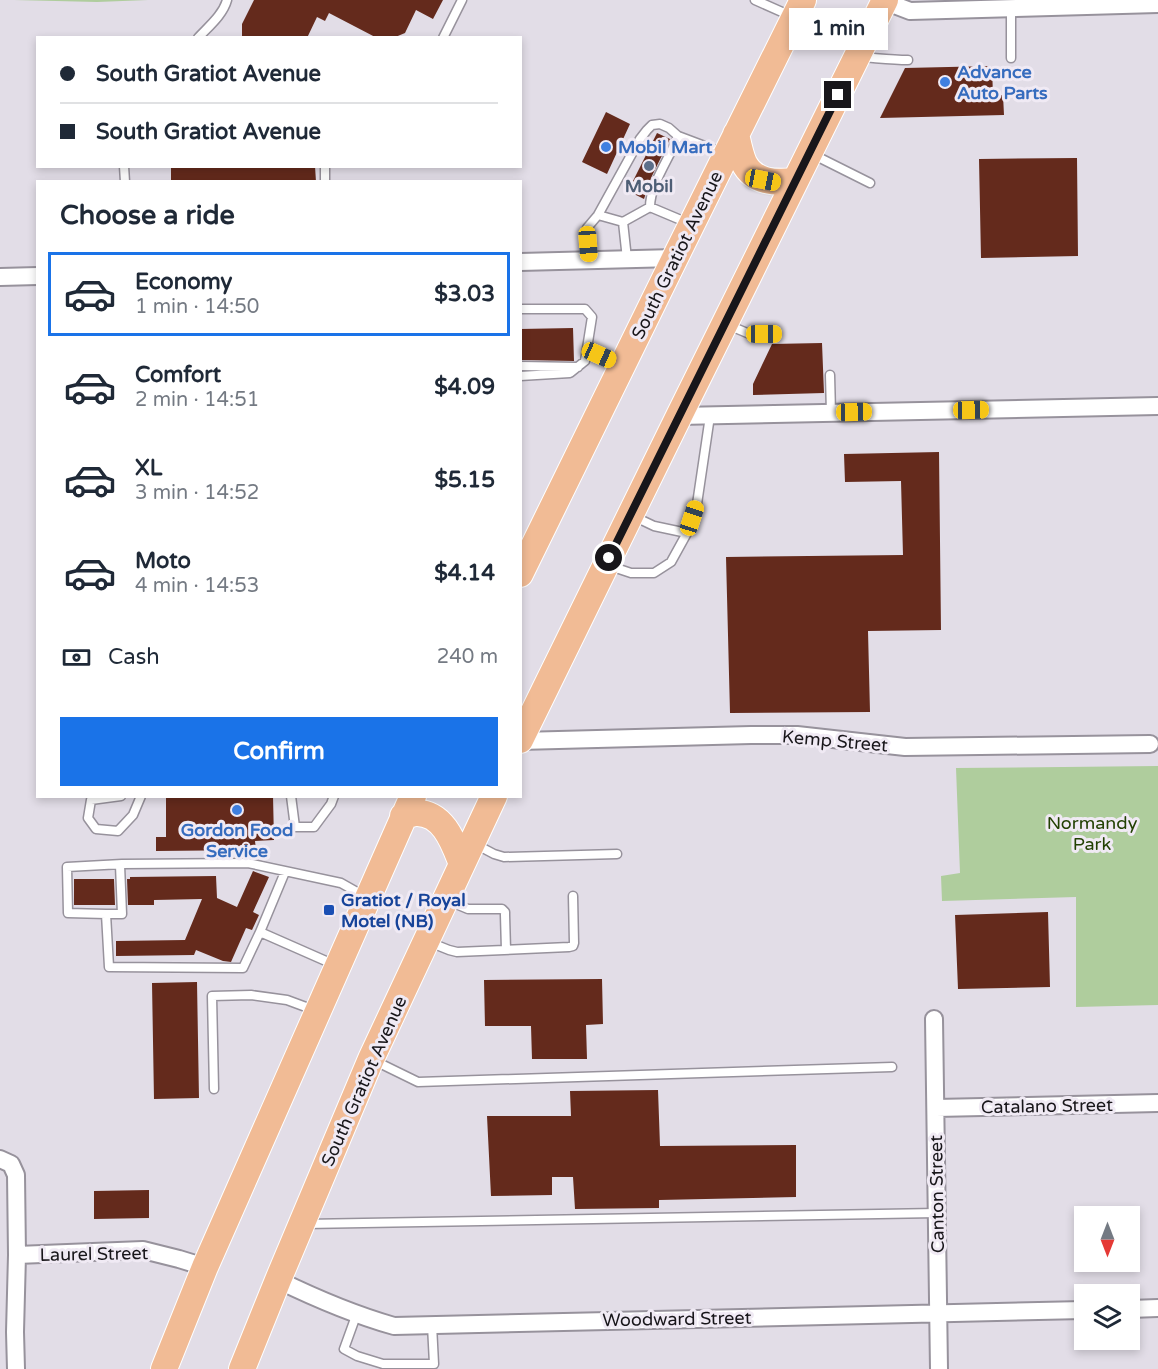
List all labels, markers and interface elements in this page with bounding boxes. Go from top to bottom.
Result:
callout: 1 min [788,8,888,50]
text: 1 min [812,17,865,41]
text: South Gratiot Avenue [96,61,321,87]
place label: Advance Auto Parts [957,61,1048,104]
marker: Advance Auto Parts [938,75,952,89]
route end [824,81,851,108]
text: South Gratiot Avenue [96,119,321,145]
place label: Mobil Mart [618,136,712,158]
marker: Mobil Mart [599,140,613,154]
marker: Mobil [642,159,656,173]
street label: South Gratiot Avenue [627,167,727,343]
car [744,168,782,192]
place label: Mobil [625,175,673,197]
text: Choose a ride [60,199,235,232]
car [578,225,598,263]
icon: car [63,267,117,321]
text: Economy [135,269,232,295]
text: $3.03 [434,281,495,307]
text: 1 min · 14:50 [135,295,259,319]
car [746,325,782,343]
car [579,339,619,371]
icon: car [63,360,117,414]
text: Comfort [135,362,221,388]
text: $4.09 [434,374,495,400]
text: 2 min · 14:51 [135,388,259,412]
car [953,401,989,419]
car [836,403,872,421]
icon: car [63,453,117,507]
text: XL [135,455,162,481]
text: $5.15 [434,467,495,493]
text: 3 min · 14:52 [135,481,259,505]
car [678,498,706,538]
route start [595,544,622,571]
icon: car [63,546,117,600]
text: Moto [135,548,191,574]
text: $4.14 [434,560,495,586]
text: 4 min · 14:53 [135,574,259,598]
icon: cash [60,641,93,674]
text: Cash [108,644,160,670]
text: 240 m [437,645,498,669]
button: Confirm [60,717,498,786]
street label: Kemp Street [781,725,889,757]
marker: Gordon Food Service [230,803,244,817]
park label: Normandy Park [1047,812,1138,855]
place label: Gordon Food Service [181,819,293,862]
place label: Gratiot / Royal Motel (NB) [341,889,466,932]
marker: Gratiot / Royal Motel (NB) [322,903,336,917]
street label: South Gratiot Avenue [317,992,411,1170]
street label: Catalano Street [981,1094,1113,1118]
street label: Canton Street [925,1135,949,1253]
north arrow [1074,1206,1140,1272]
map controls [1074,1206,1140,1350]
street label: Laurel Street [39,1242,149,1266]
button: layers [1074,1284,1140,1350]
street label: Woodward Street [602,1307,752,1331]

